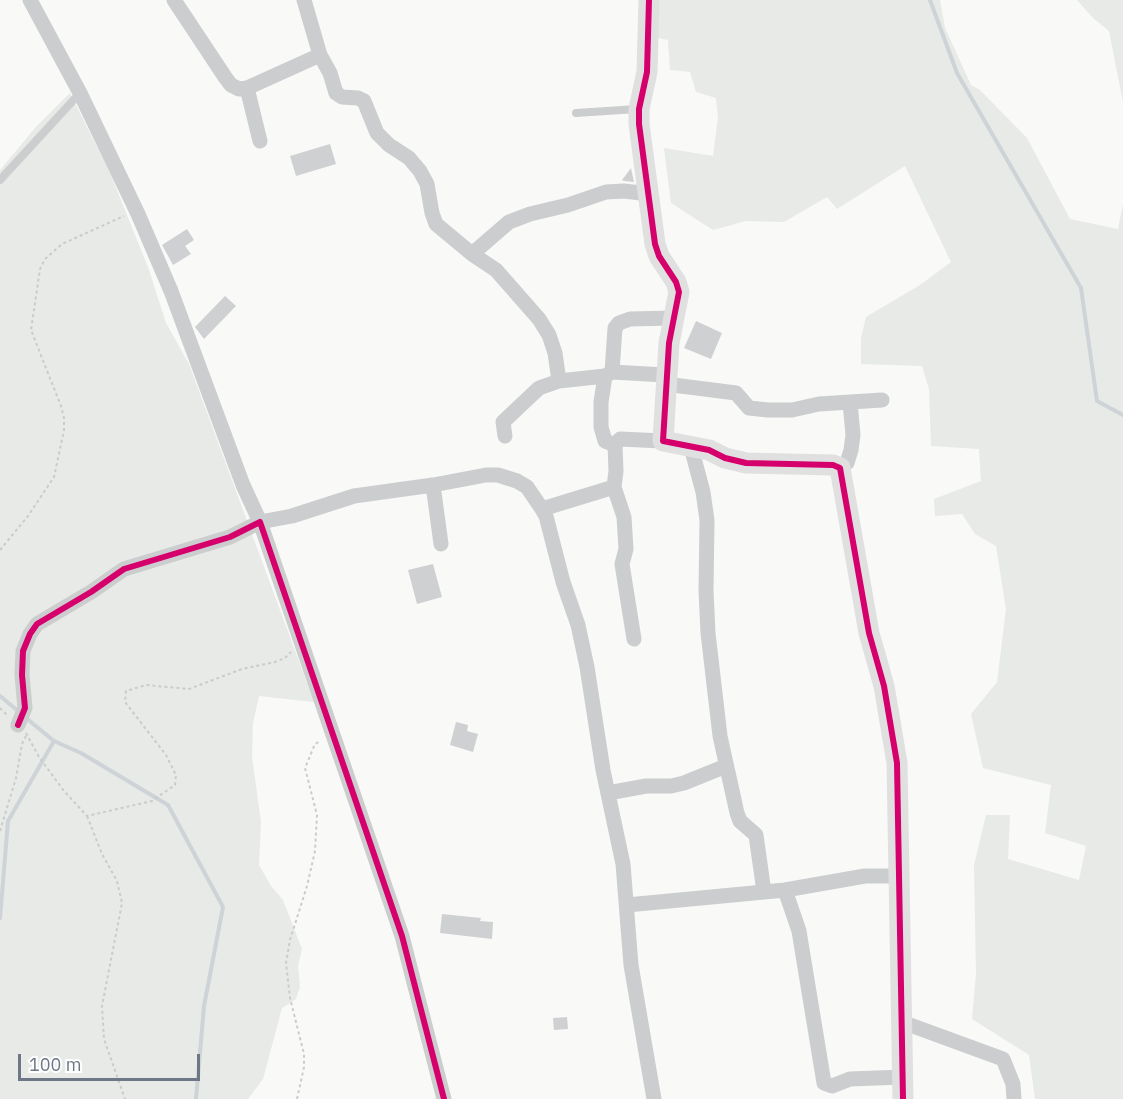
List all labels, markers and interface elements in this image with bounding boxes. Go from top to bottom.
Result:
scale bar [21,1042,202,1080]
text: 100 m [29,1053,81,1076]

